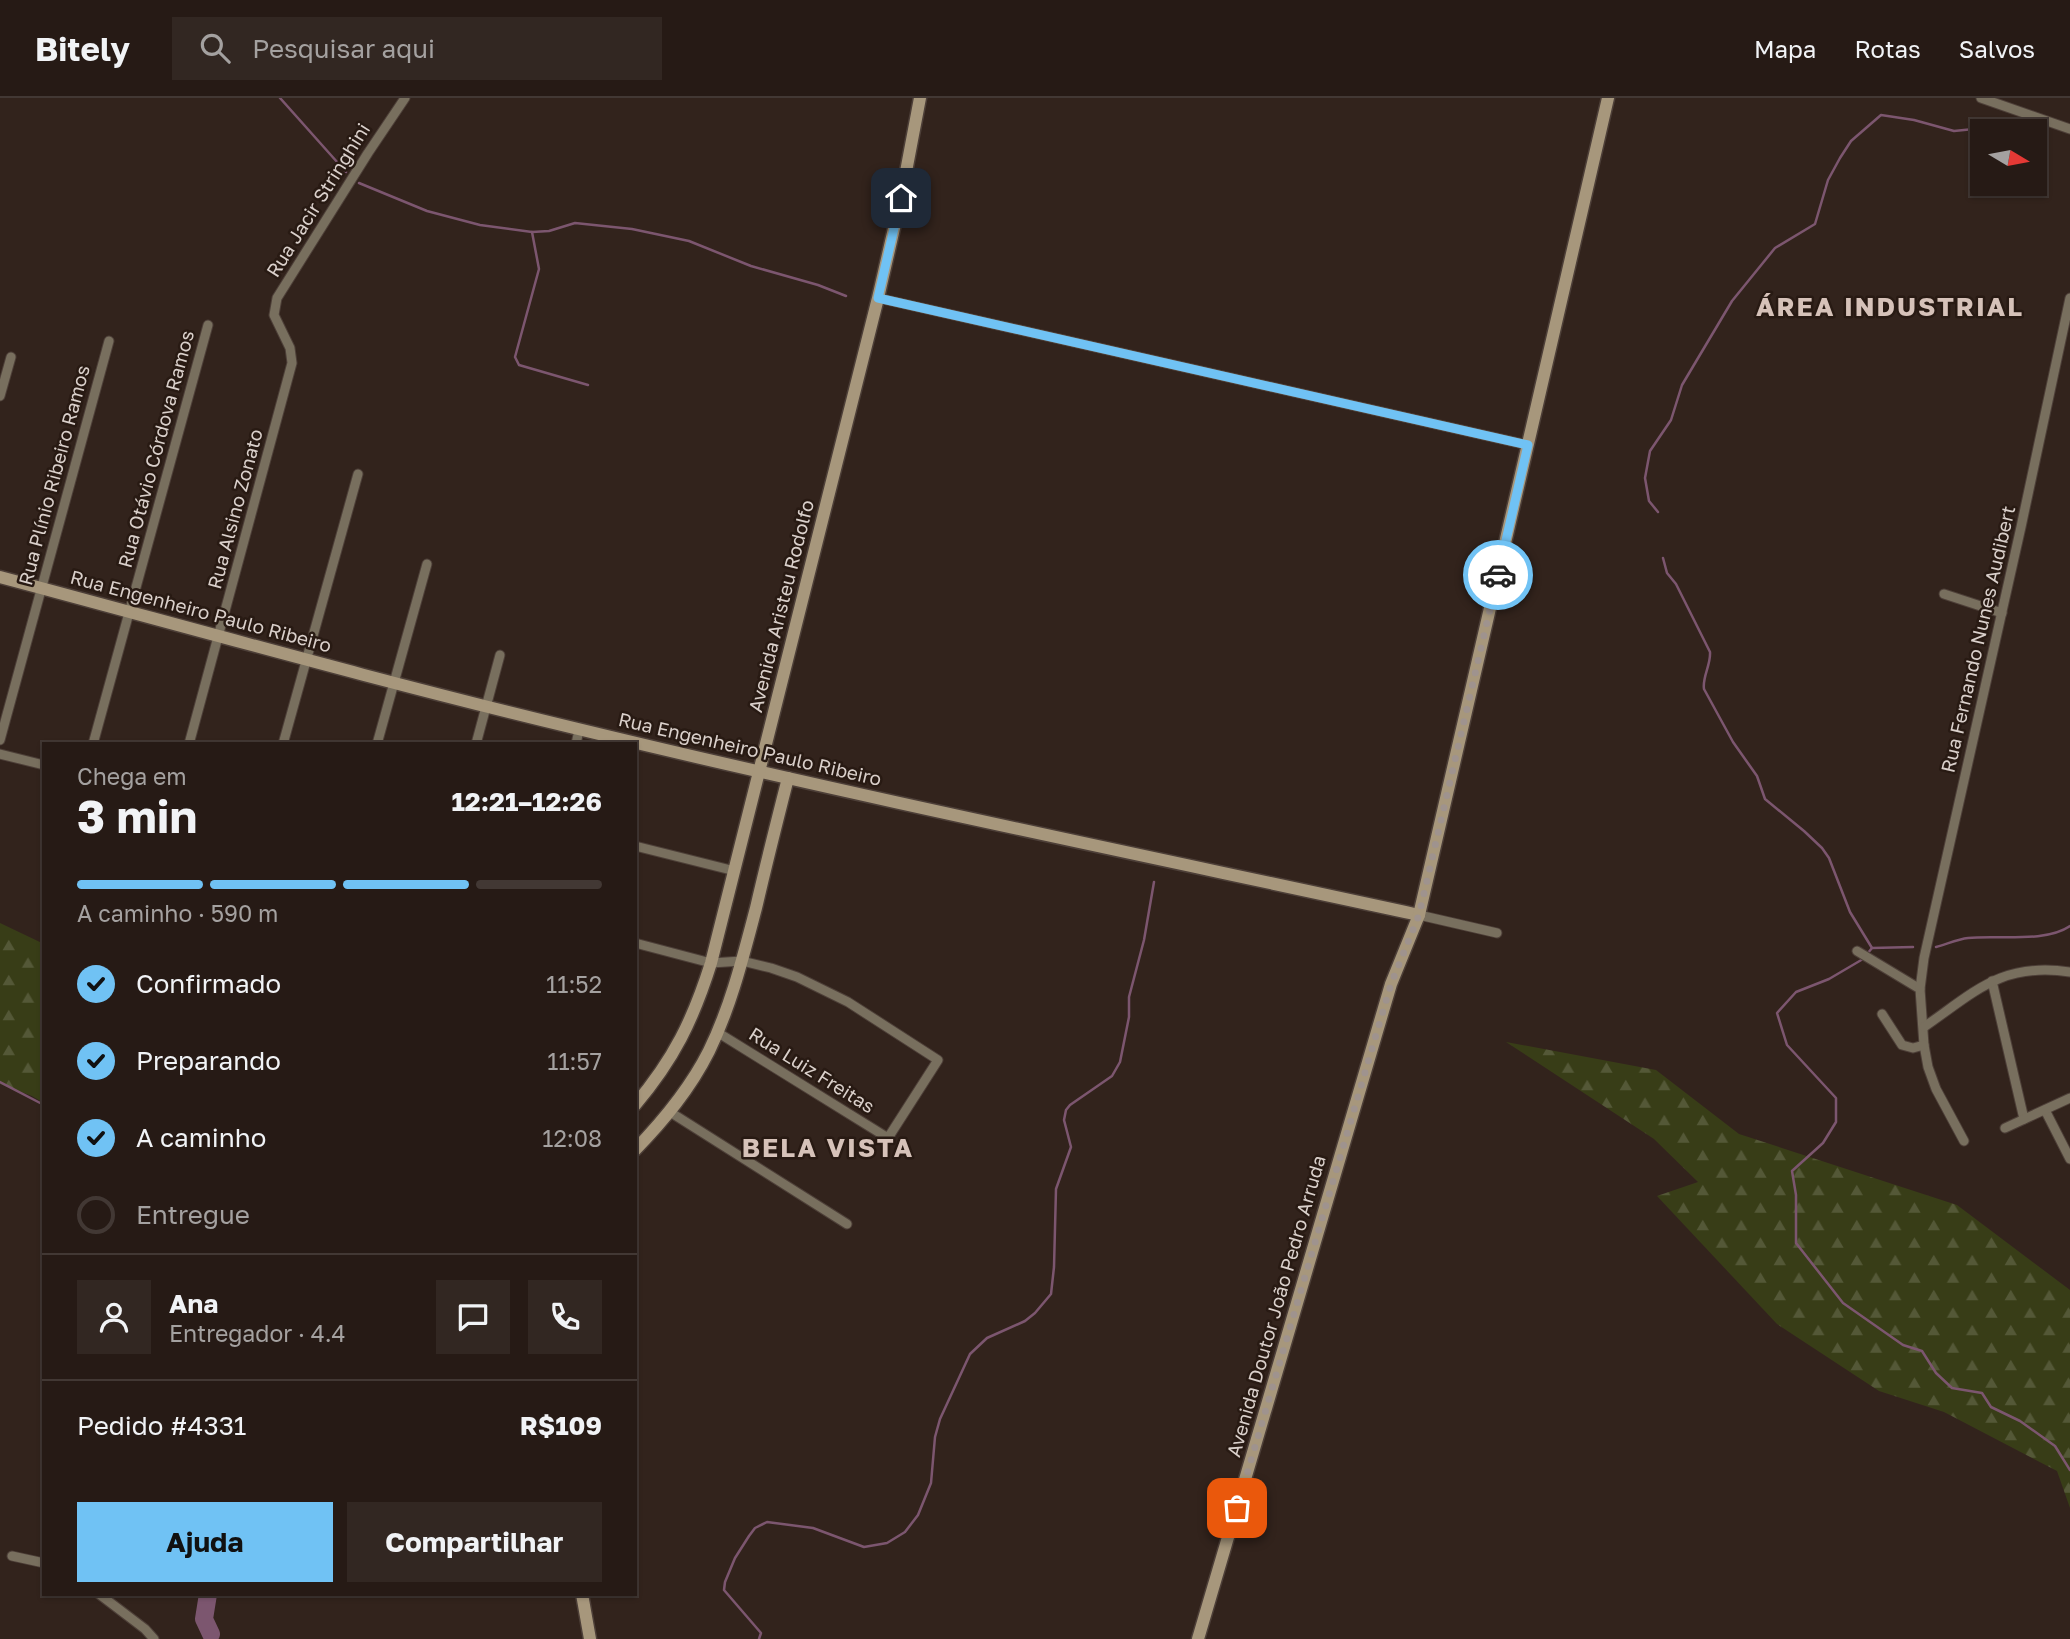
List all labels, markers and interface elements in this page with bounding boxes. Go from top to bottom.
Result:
search box [172,17,662,80]
text: Bitely [35,29,130,68]
icon: search [196,29,234,67]
text: Pesquisar aqui [252,33,435,64]
text: Mapa [1754,34,1816,63]
text: Rotas [1854,34,1921,63]
text: Salvos [1959,34,2035,63]
street label: Rua Jacir Stringhini [261,118,374,281]
north arrow [1970,119,2048,196]
map controls [1970,119,2047,196]
pin [871,168,931,228]
icon: home [882,179,920,217]
district label: ÁREA INDUSTRIAL [1756,291,2024,322]
street label: Rua Otávio Córdova Ramos [113,328,198,570]
street label: Rua Plínio Ribeiro Ramos [13,362,94,587]
street label: Rua Alsino Zonato [202,426,267,591]
street label: Avenida Aristeu Rodolfo [743,497,818,714]
street label: Rua Fernando Nunes Audibert [1936,503,2019,775]
courier [1463,540,1533,610]
icon: car [1479,556,1517,594]
street label: Rua Engenheiro Paulo Ribeiro [68,565,334,656]
street label: Rua Engenheiro Paulo Ribeiro [616,707,884,790]
text: Chega em [77,762,187,790]
text: 12:21–12:26 [451,786,602,817]
text: 3 min [77,788,197,843]
text: A caminho · 590 m [77,899,278,927]
icon: check [77,965,115,1003]
text: Confirmado [136,968,281,999]
text: 11:52 [546,970,602,998]
street label: Rua Luiz Freitas [745,1022,879,1117]
icon: check [77,1042,115,1080]
text: Preparando [136,1045,281,1076]
text: 11:57 [547,1047,602,1075]
icon: check [77,1119,115,1157]
text: A caminho [136,1122,266,1153]
text: 12:08 [542,1124,602,1152]
district label: BELA VISTA [742,1132,914,1163]
street label: Avenida Doutor João Pedro Arruda [1221,1152,1330,1459]
text: Entregue [136,1199,250,1230]
button: person [77,1280,151,1354]
button: chat [436,1280,510,1354]
button: phone [528,1280,602,1354]
text: Ana [169,1288,218,1319]
text: Entregador · 4.4 [169,1319,346,1347]
text: Pedido #4331 [77,1410,246,1441]
text: R$109 [520,1410,602,1441]
pin [1207,1478,1267,1538]
icon: bag [1218,1489,1256,1527]
button: Ajuda [77,1502,333,1582]
button: Compartilhar [347,1502,602,1582]

